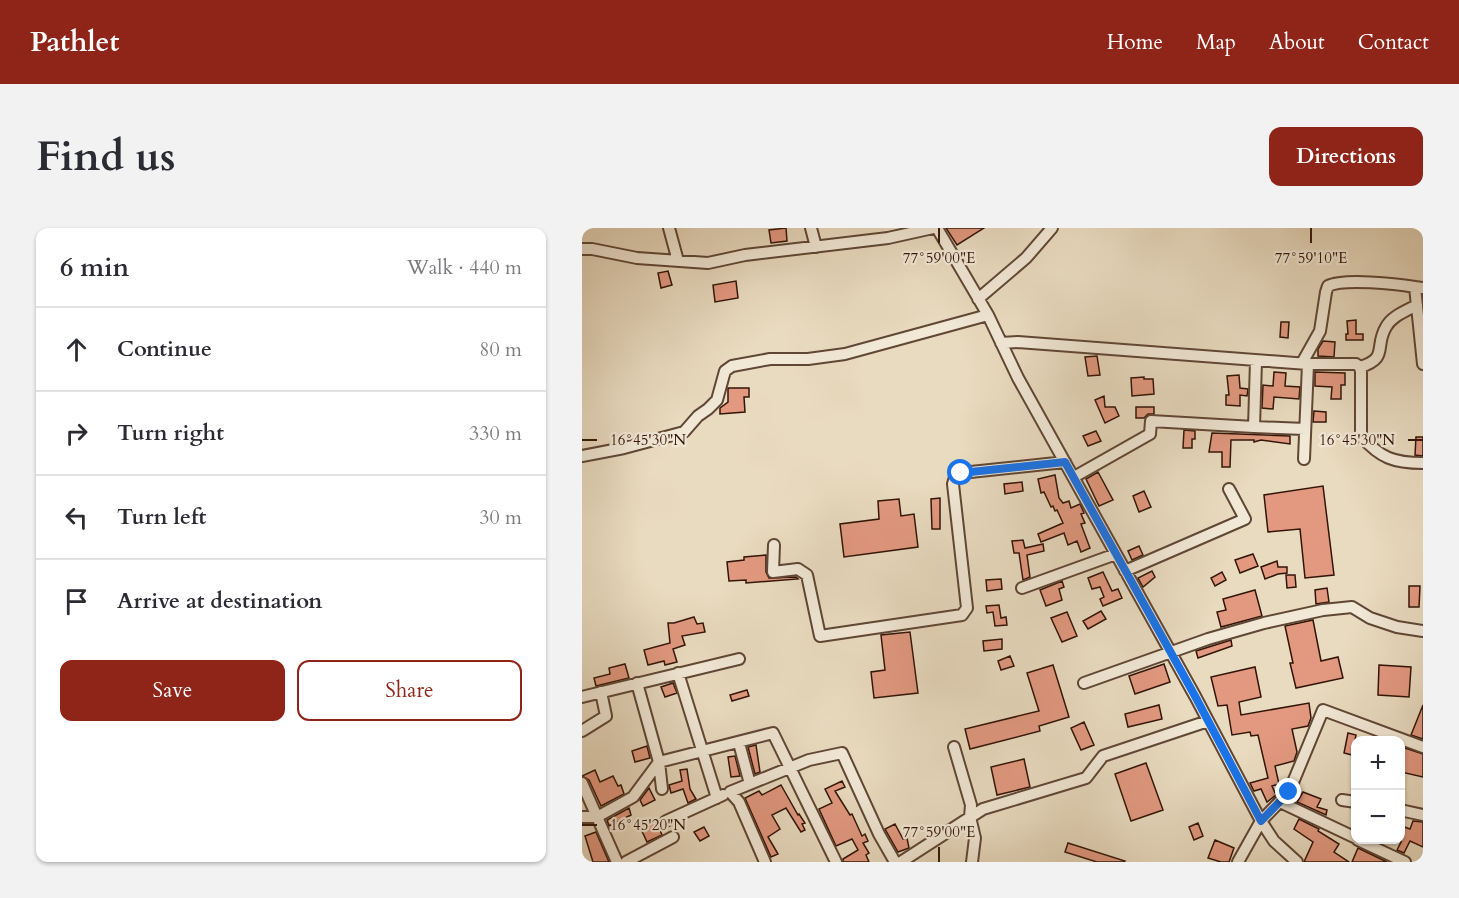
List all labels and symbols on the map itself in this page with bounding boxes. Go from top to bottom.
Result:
text: 77°59'00"E [903,248,975,268]
text: 77°59'10"E [1275,248,1347,268]
text: 16°45'30"N [610,430,686,450]
text: 16°45'30"N [1319,430,1395,450]
route start [947,459,973,485]
route end [1275,778,1301,804]
text: 16°45'20"N [610,815,686,835]
text: 77°59'00"E [903,822,975,842]

